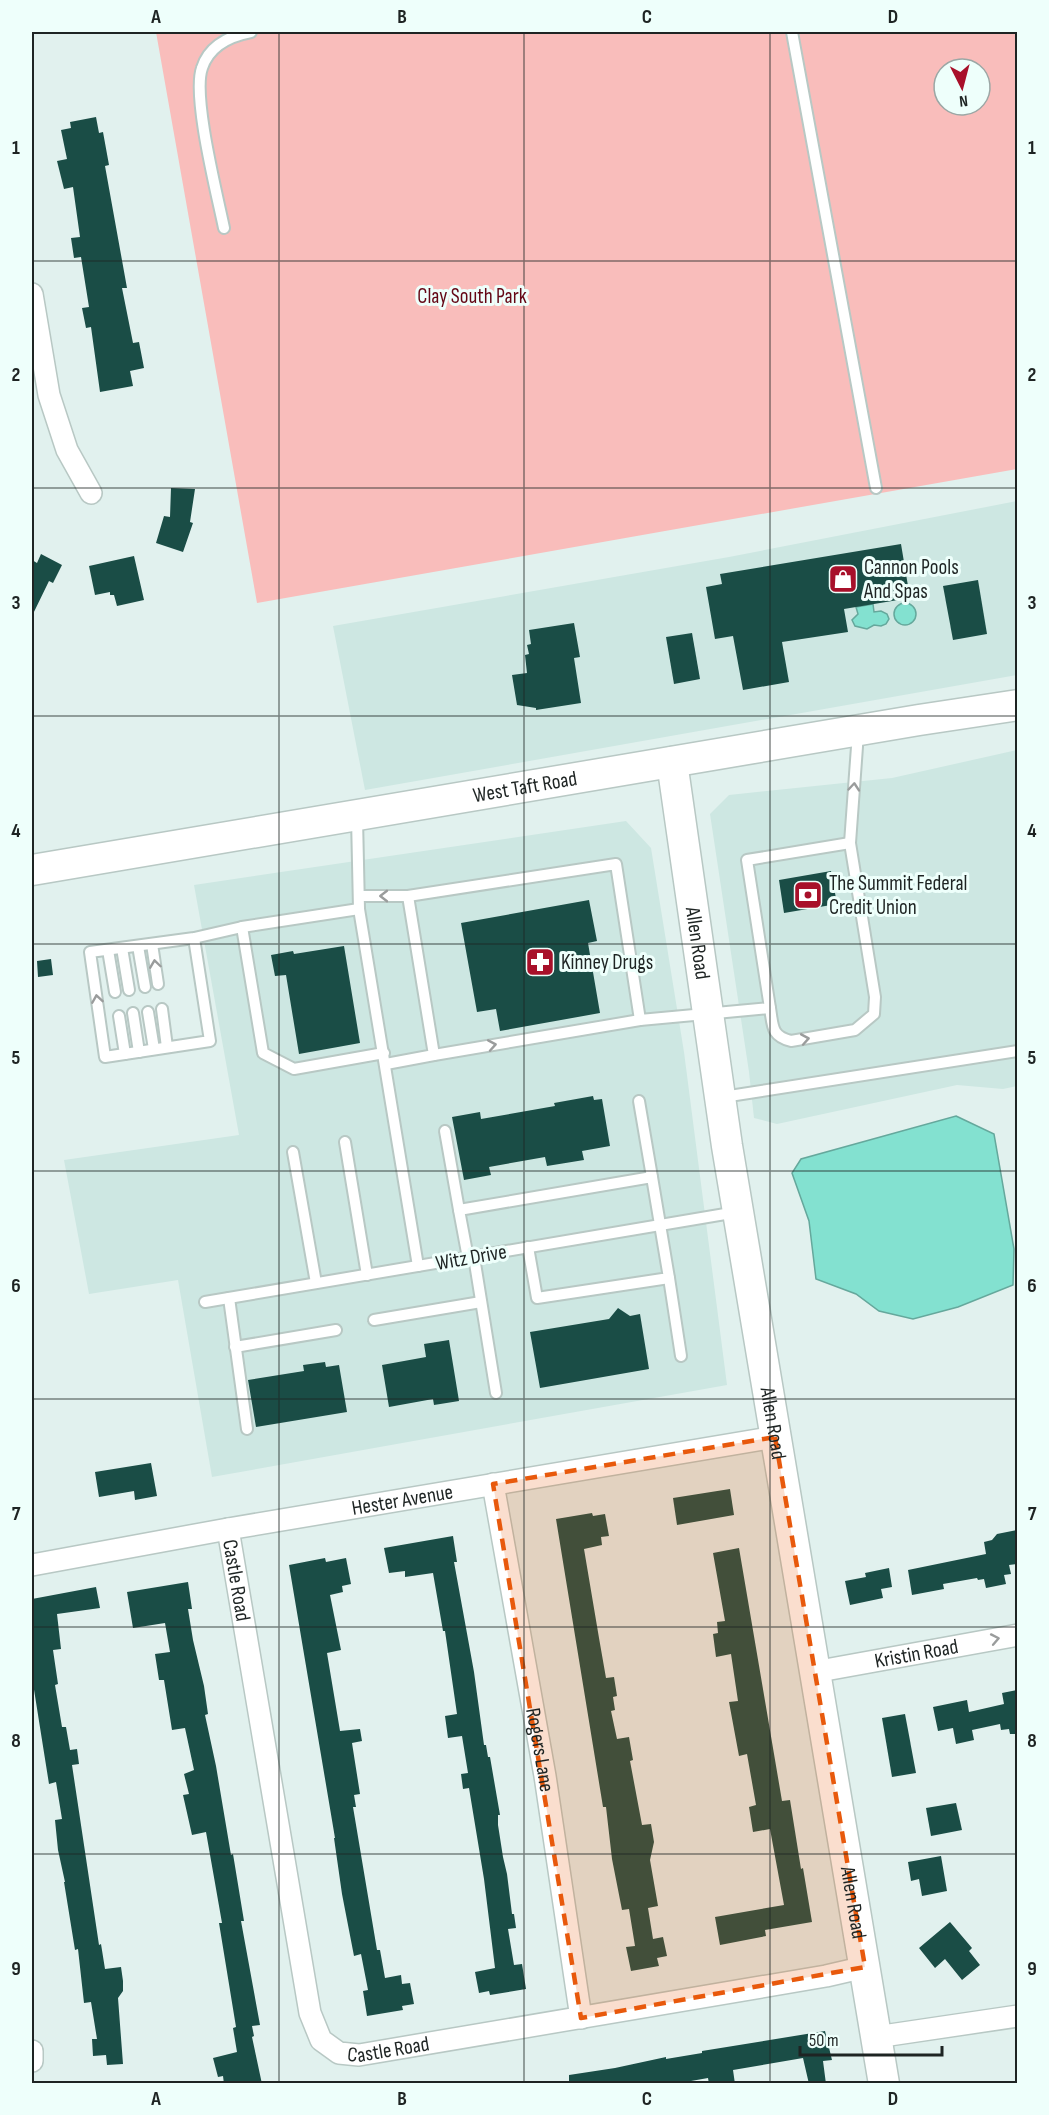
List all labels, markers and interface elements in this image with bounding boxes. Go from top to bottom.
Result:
text: A [150,5,161,29]
text: B [397,5,407,29]
text: C [642,5,652,29]
text: D [888,5,898,29]
north arrow [932,57,992,117]
text: N [958,91,969,110]
text: 1 [12,136,20,160]
text: 1 [1028,136,1036,160]
park label: Clay South Park [417,284,527,309]
text: 2 [12,363,20,387]
text: 2 [1028,363,1036,387]
place label: Cannon Pools And Spas [863,555,959,604]
shop icon: Cannon Pools And Spas [827,563,859,595]
text: 3 [12,591,21,615]
text: 3 [1028,591,1037,615]
street label: West Taft Road [471,766,579,808]
one-way arrow [847,782,860,791]
text: 4 [11,819,21,843]
text: 4 [1027,819,1037,843]
place label: The Summit Federal Credit Union [829,871,967,920]
bank icon: The Summit Federal Credit Union [792,879,824,911]
one-way arrow [379,890,388,902]
street label: Allen Road [680,904,715,981]
pharmacy icon: Kinney Drugs [524,946,556,978]
place label: Kinney Drugs [561,950,653,975]
one-way arrow [150,960,162,969]
one-way arrow [91,994,103,1003]
one-way arrow [800,1033,810,1046]
one-way arrow [487,1040,496,1052]
text: 5 [12,1046,21,1070]
text: 5 [1028,1046,1037,1070]
street label: Witz Drive [434,1239,509,1276]
text: 6 [11,1274,21,1298]
text: 6 [1027,1274,1037,1298]
street label: Allen Road [754,1384,791,1461]
street label: Hester Avenue [350,1479,455,1521]
text: 7 [12,1502,21,1526]
text: 7 [1028,1502,1037,1526]
street label: Castle Road [217,1538,255,1623]
one-way arrow [990,1633,1000,1646]
street label: Kristin Road [873,1634,960,1674]
street label: Rogers Lane [520,1706,559,1794]
text: 8 [11,1729,21,1753]
text: 8 [1027,1729,1037,1753]
street label: Allen Road [835,1864,871,1941]
text: 9 [11,1957,21,1981]
text: 9 [1027,1957,1037,1981]
scale bar [800,2019,942,2057]
text: 50 m [809,2030,839,2051]
street label: Castle Road [346,2031,431,2068]
text: A [150,2087,161,2111]
text: B [397,2087,407,2111]
text: C [642,2087,652,2111]
text: D [888,2087,898,2111]

